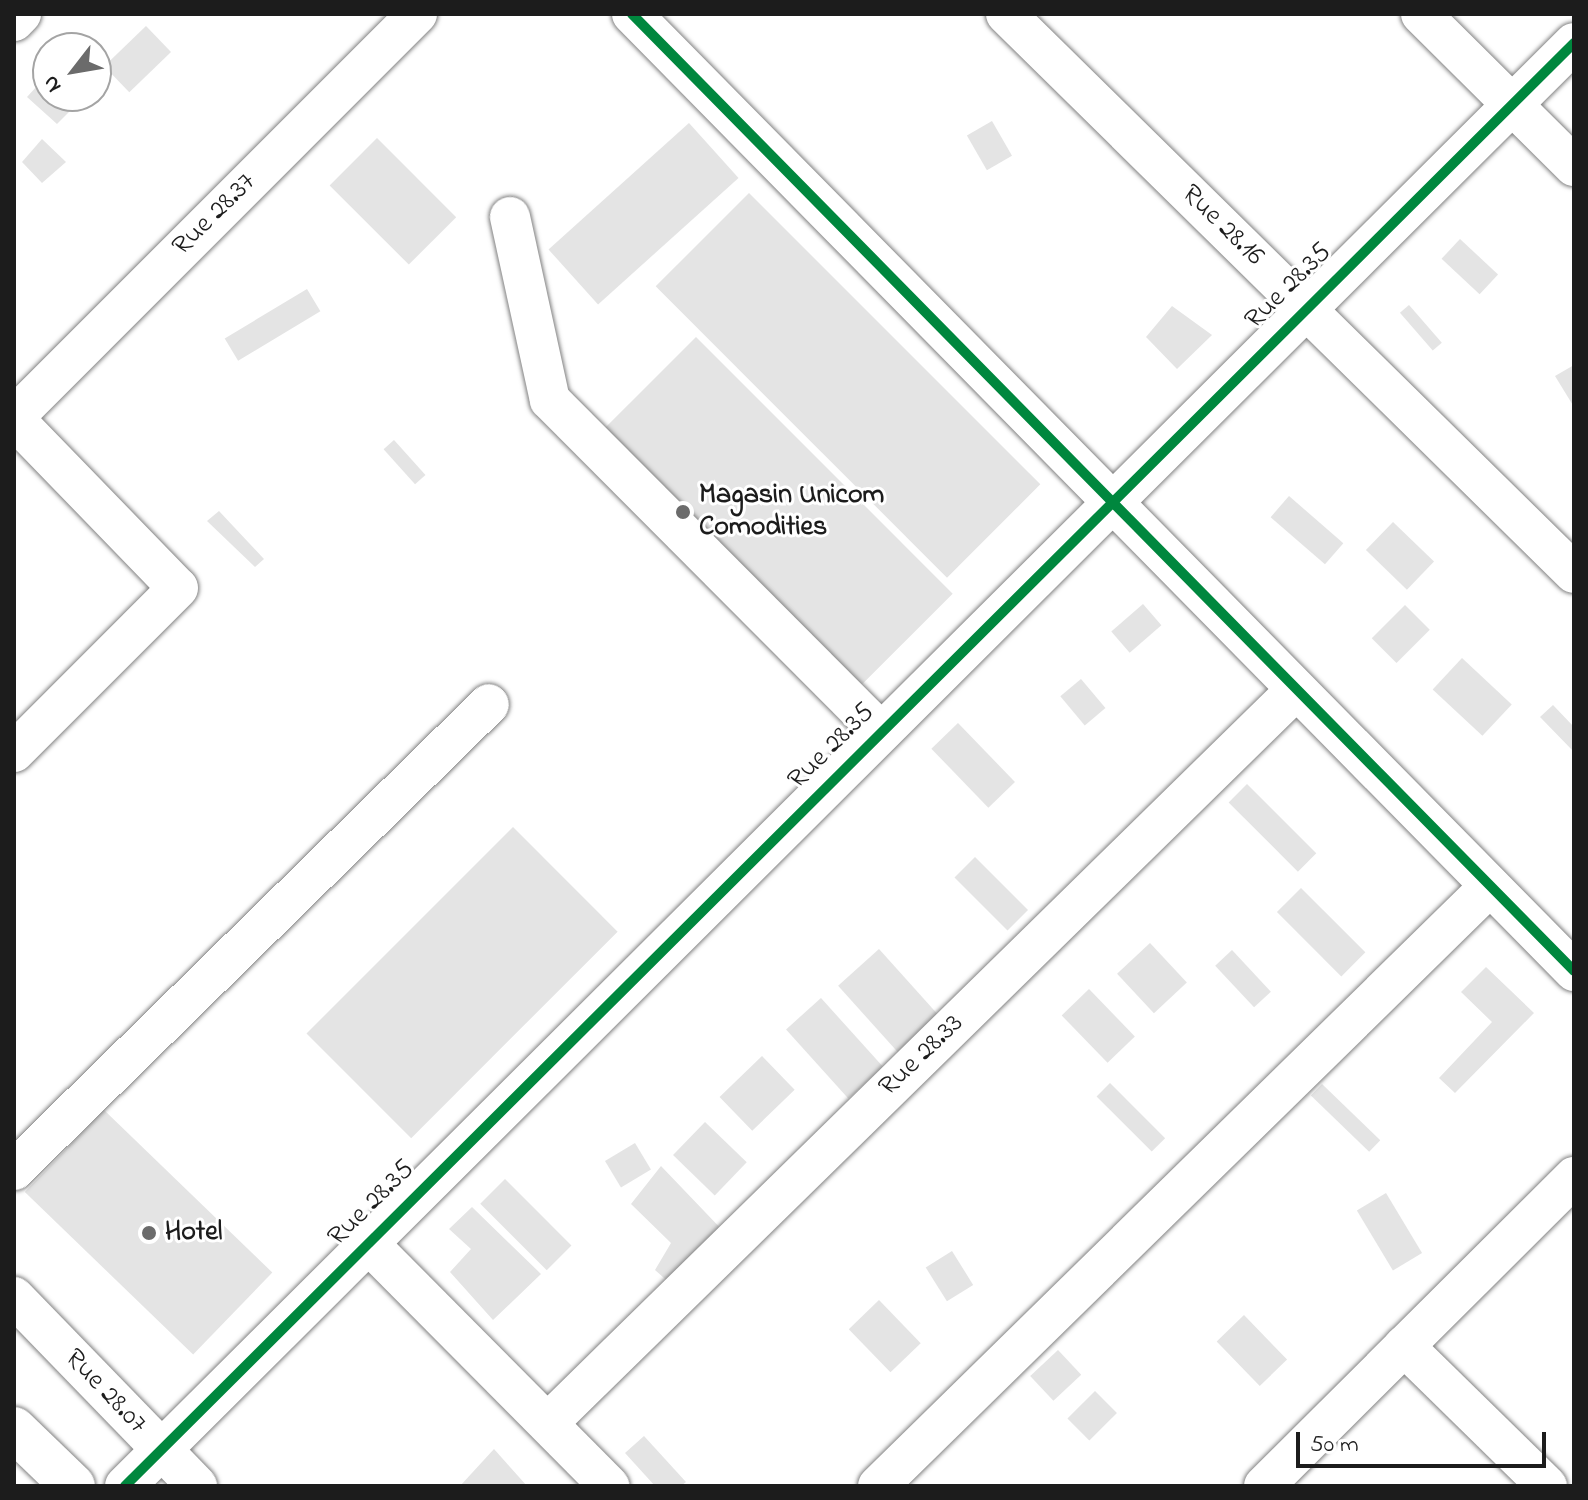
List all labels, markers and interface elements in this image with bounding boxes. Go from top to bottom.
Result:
north arrow [32,32,112,112]
text: N [36,69,71,98]
street label: Rue 28.37 [166,166,264,264]
street label: Rue 28.16 [1174,178,1270,274]
street label: Rue 28.35 [1239,237,1339,337]
place label: Magasin Unicom Comodities [699,479,884,545]
marker: Magasin Unicom Comodities [674,503,692,521]
street label: Rue 28.35 [782,697,882,797]
street label: Rue 28.33 [873,1008,971,1104]
street label: Rue 28.35 [322,1154,422,1254]
place label: Hotel [165,1216,222,1250]
marker: Hotel [140,1224,158,1242]
street label: Rue 28.07 [57,1343,153,1441]
scale bar [1300,1416,1550,1466]
text: 50 m [1310,1428,1359,1463]

